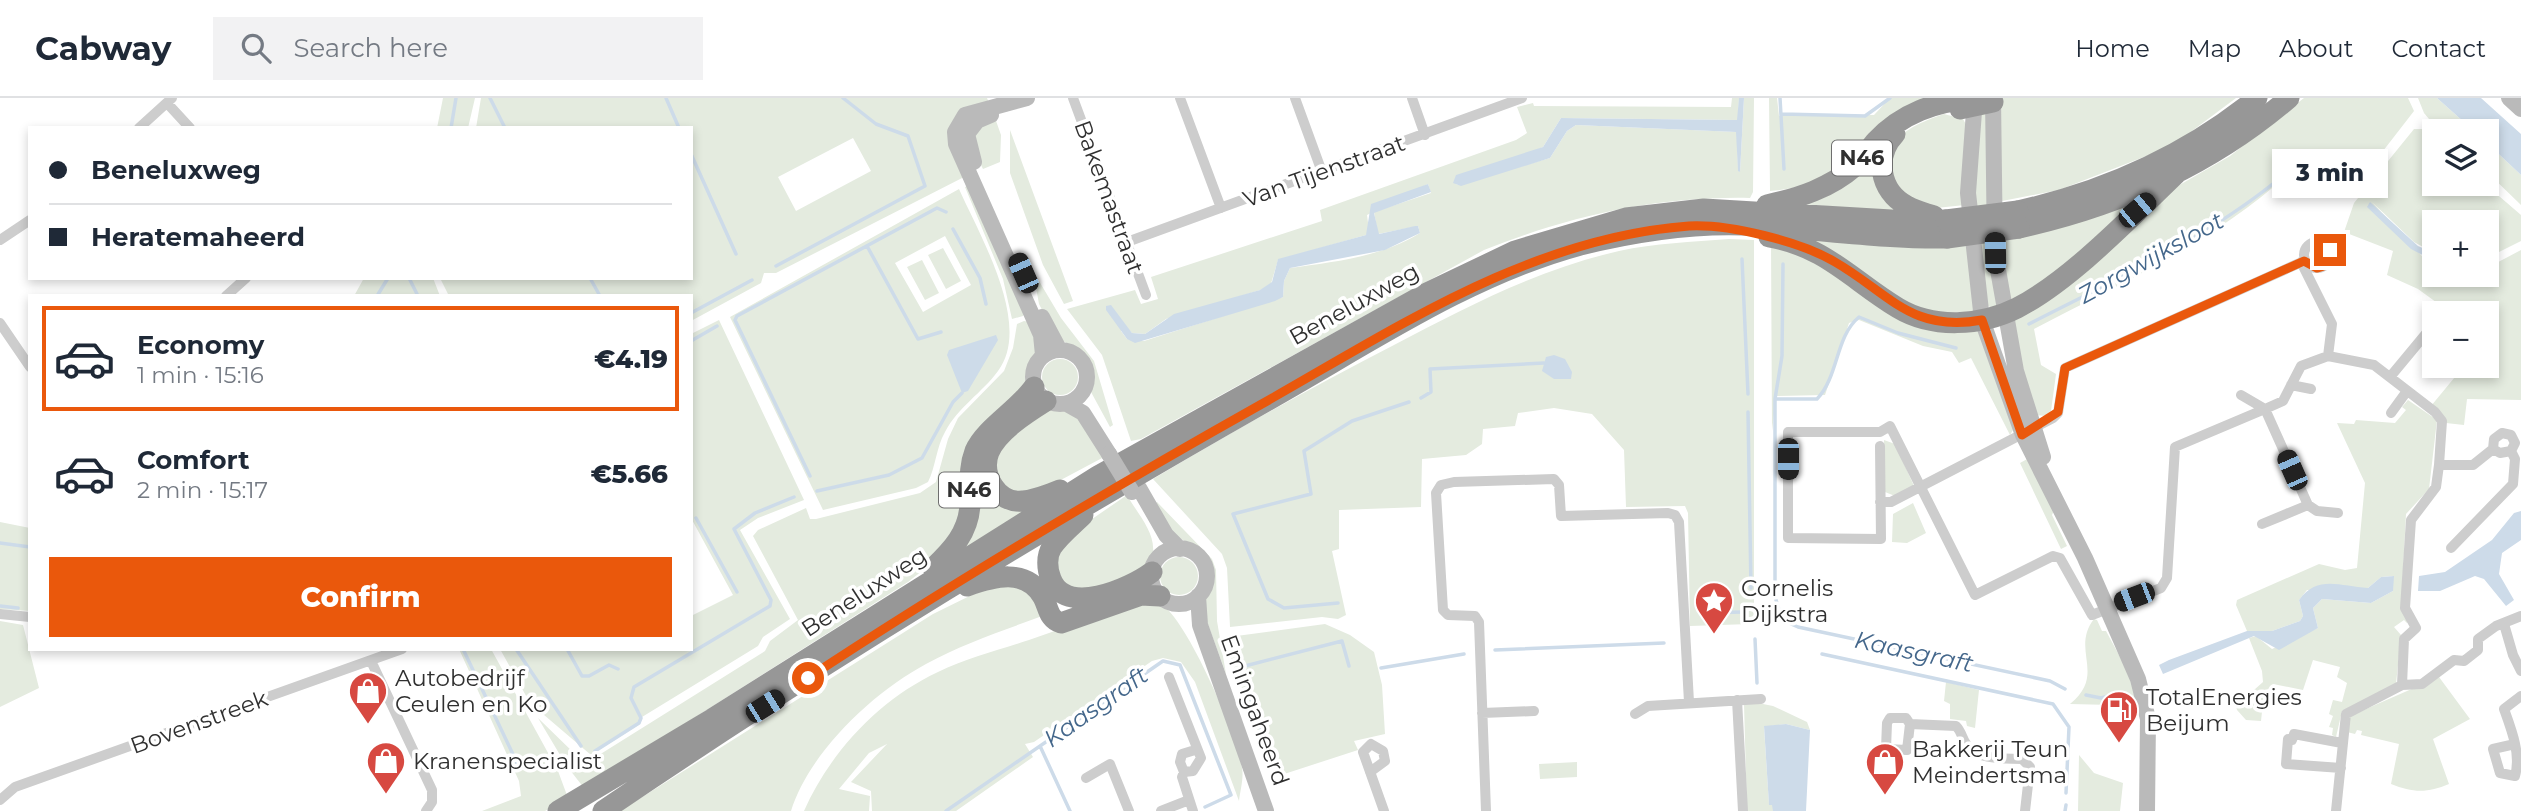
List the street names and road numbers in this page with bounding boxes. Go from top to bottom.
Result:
street label: Bakemastraat [1068,116,1150,278]
street label: Van Tijenstraat [1239,129,1409,213]
road number: N46 [1832,140,1892,176]
street label: Beneluxweg [1284,257,1424,351]
road number: N46 [939,472,999,508]
street label: Beneluxweg [796,541,932,643]
street label: Emingaheerd [1215,631,1295,789]
street label: Bovenstreek [127,684,272,760]

